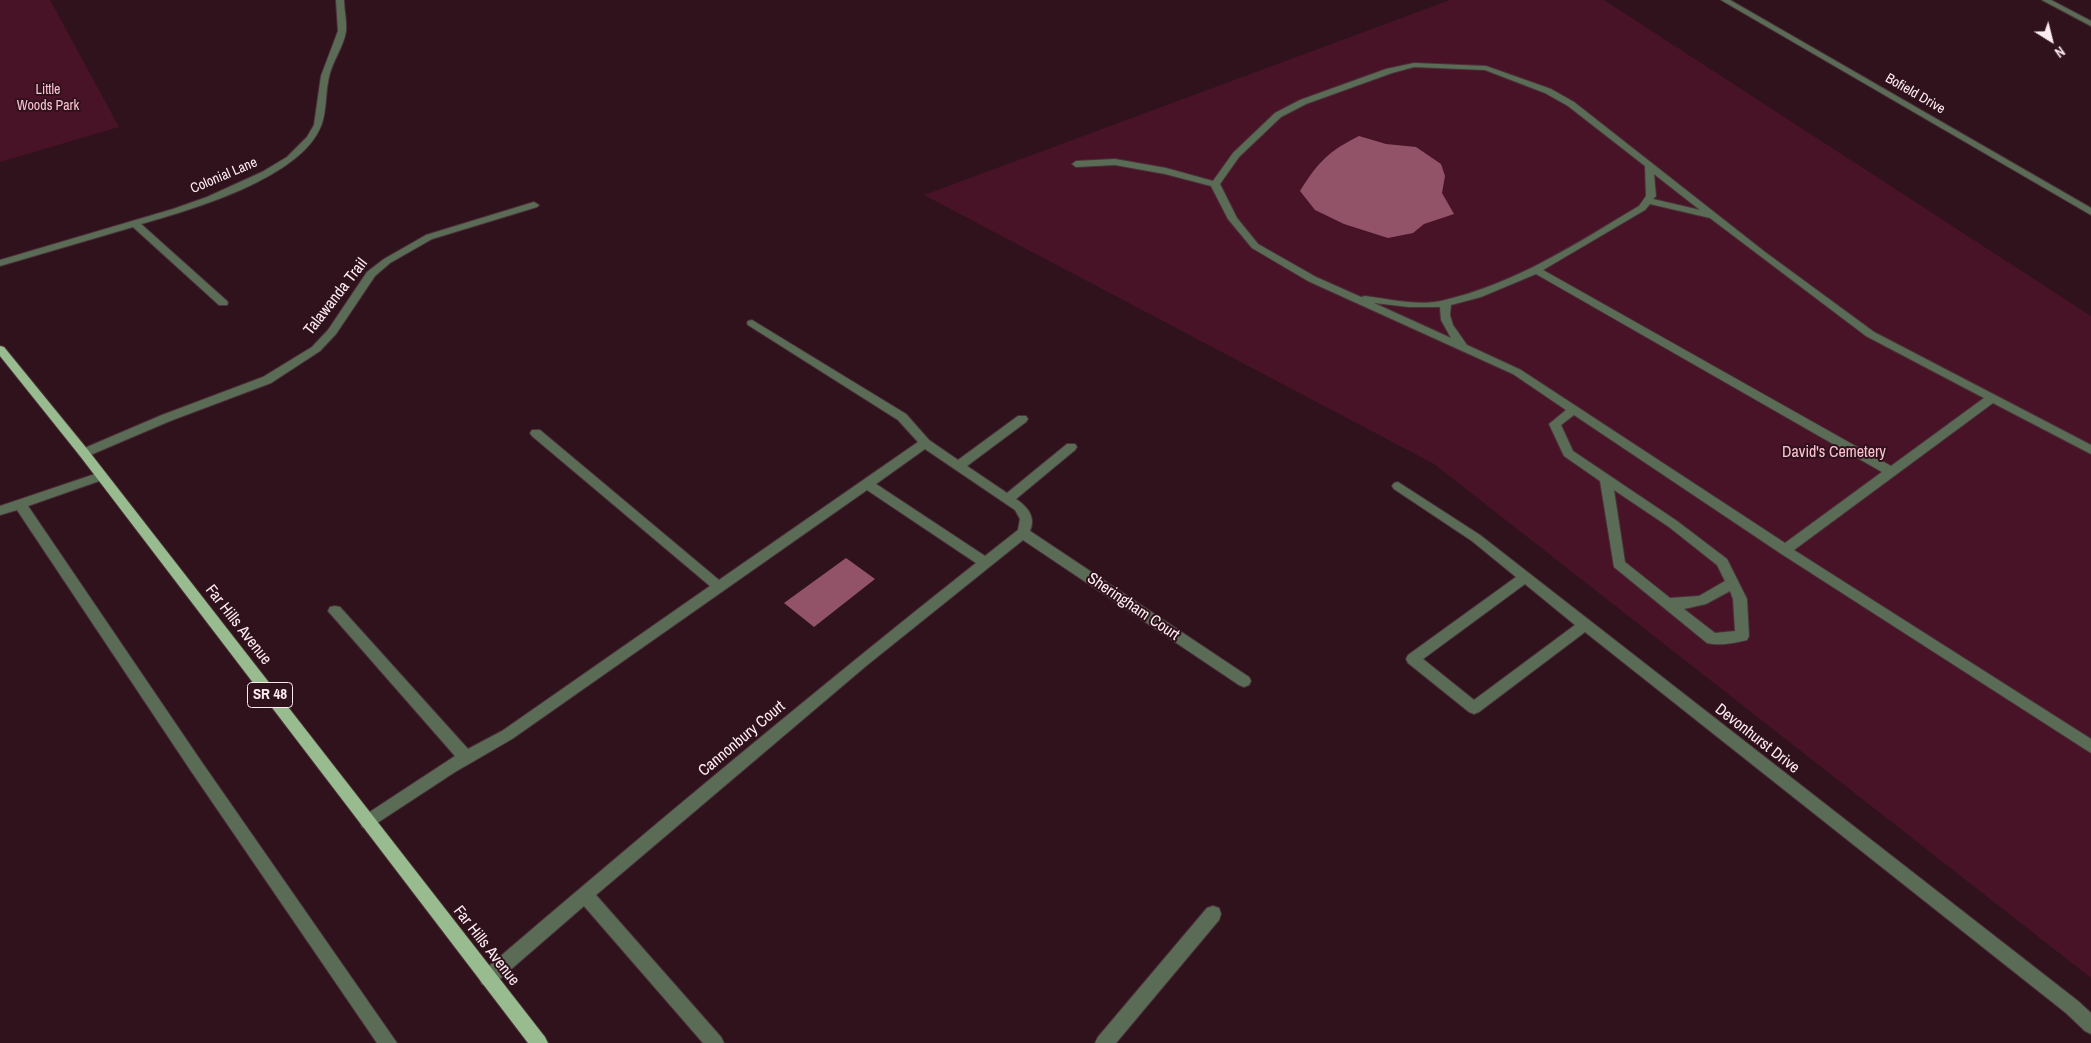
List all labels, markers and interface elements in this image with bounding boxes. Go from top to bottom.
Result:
north arrow [2026,15,2076,65]
text: N [2051,42,2068,62]
street label: Bofield Drive [1882,70,1948,118]
park label: Little Woods Park [17,82,79,114]
street label: Colonial Lane [188,154,260,198]
street label: Talawanda Trail [300,255,372,339]
park label: David's Cemetery [1782,443,1886,463]
street label: Sheringham Court [1083,569,1183,645]
street label: Far Hills Avenue [201,581,275,669]
road number: SR 48 [248,682,292,708]
street label: Cannonbury Court [695,697,789,781]
street label: Devonhurst Drive [1711,700,1803,778]
street label: Far Hills Avenue [449,902,523,990]

